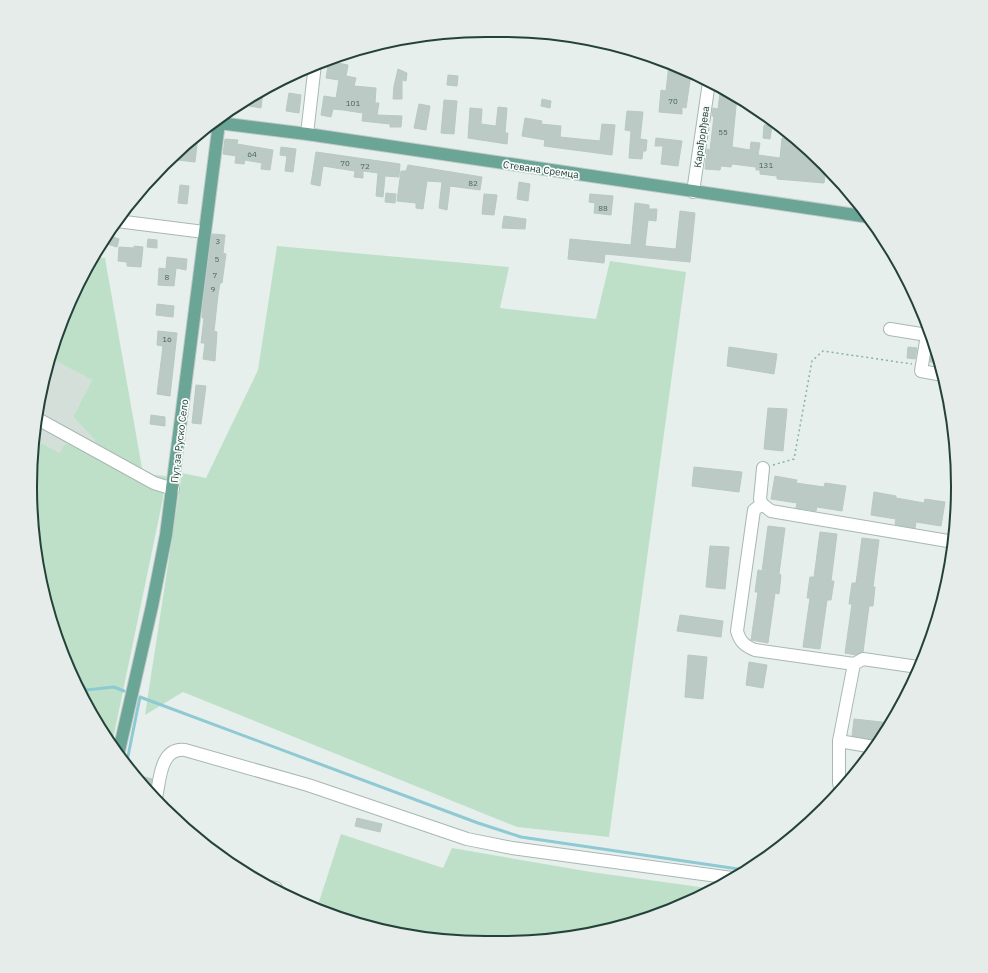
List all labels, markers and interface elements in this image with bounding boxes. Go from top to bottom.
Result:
house number: 70 [668,96,678,106]
house number: 101 [346,98,360,108]
street label: Карађорђева [691,105,712,169]
house number: 55 [718,127,728,137]
house number: 64 [247,149,257,159]
house number: 70 [340,158,350,168]
street label: Стевана Сремца [502,158,580,181]
house number: 131 [759,160,773,170]
house number: 72 [360,161,370,171]
house number: 82 [468,178,478,188]
house number: 88 [598,203,608,213]
house number: 3 [216,236,221,246]
house number: 5 [215,254,220,264]
house number: 7 [213,270,218,280]
house number: 8 [165,272,170,282]
house number: 9 [211,284,216,294]
house number: 16 [162,334,172,344]
street label: Пут за Руско Село [168,398,191,484]

